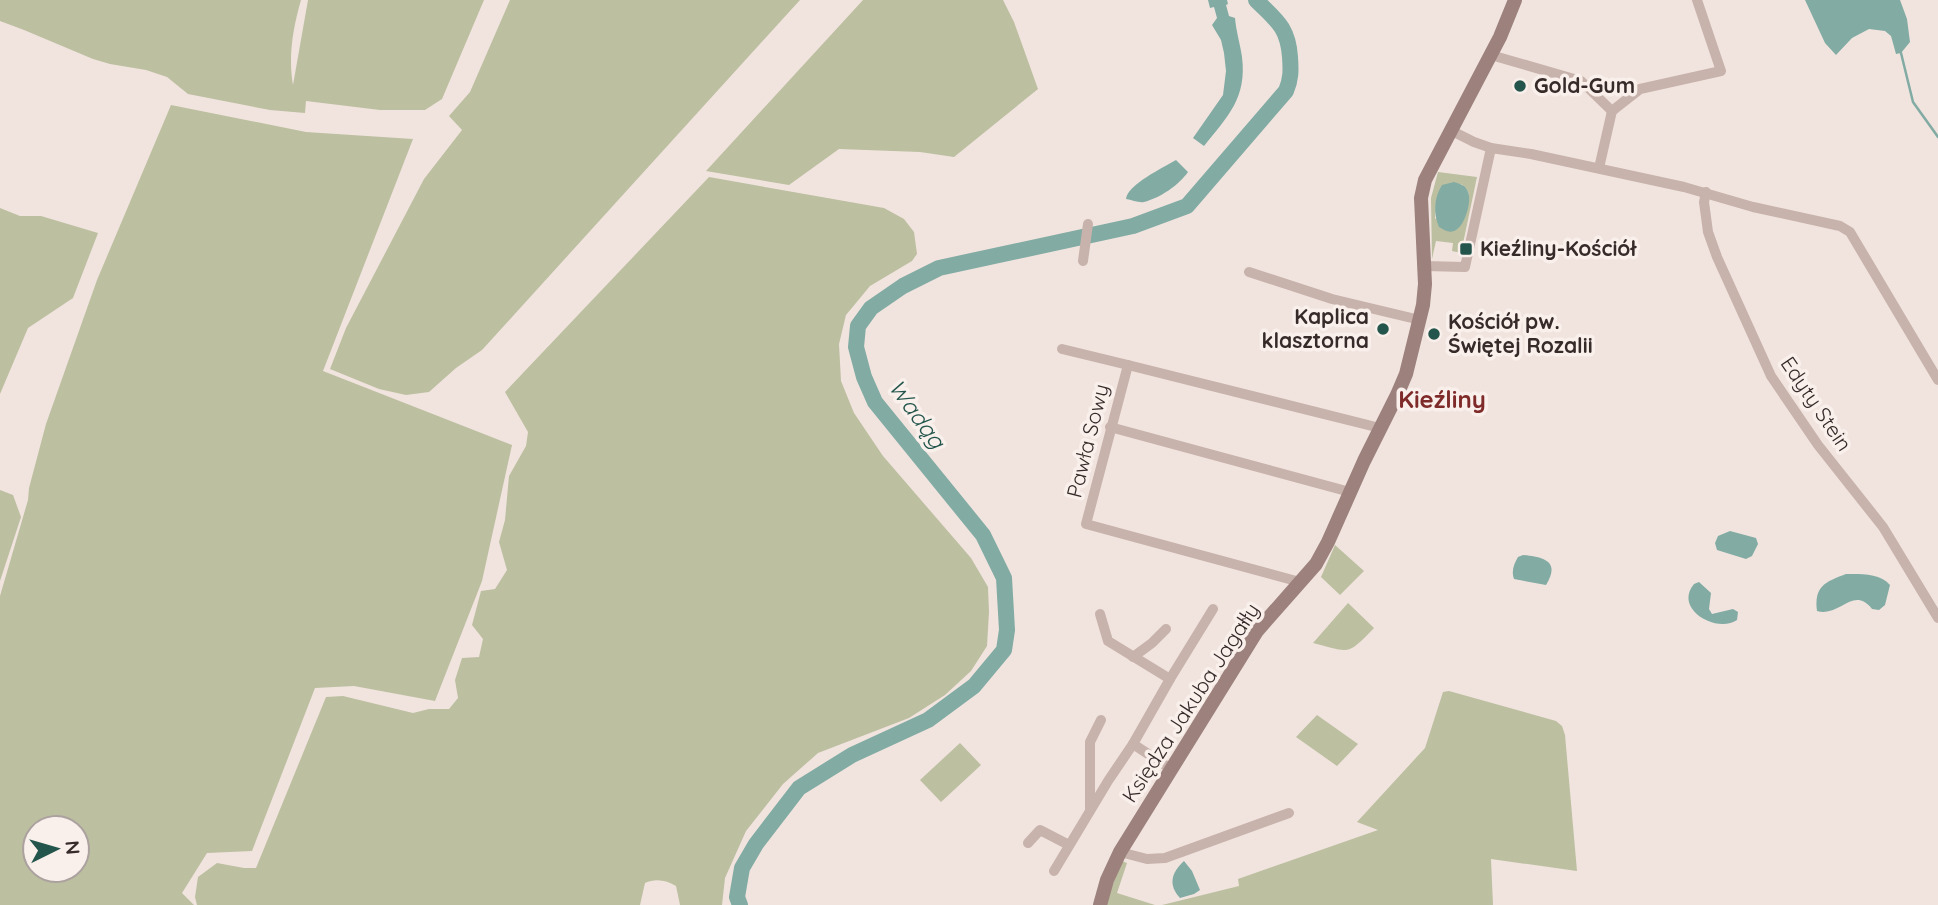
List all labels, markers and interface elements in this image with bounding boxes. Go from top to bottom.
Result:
place label: Gold-Gum [1534,72,1635,98]
marker: Gold-Gum [1512,78,1528,94]
place label: Kieźliny-Kościół [1480,235,1637,261]
marker: Kieźliny-Kościół [1458,241,1474,257]
place label: Kaplica klasztorna [1262,303,1369,353]
place label: Kościół pw. Świętej Rozalii [1448,308,1593,358]
marker: Kaplica klasztorna [1375,321,1391,337]
marker: Kościół pw. Świętej Rozalii [1426,326,1442,342]
street label: Edyty Stein [1776,351,1858,456]
water label: Wadąg [883,374,953,455]
street label: Pawła Sowy [1060,381,1114,500]
district label: Kieźliny [1398,384,1486,414]
street label: Księdza Jakuba Jagałły [1116,598,1264,807]
north arrow [21,814,91,884]
text: N [60,840,85,856]

